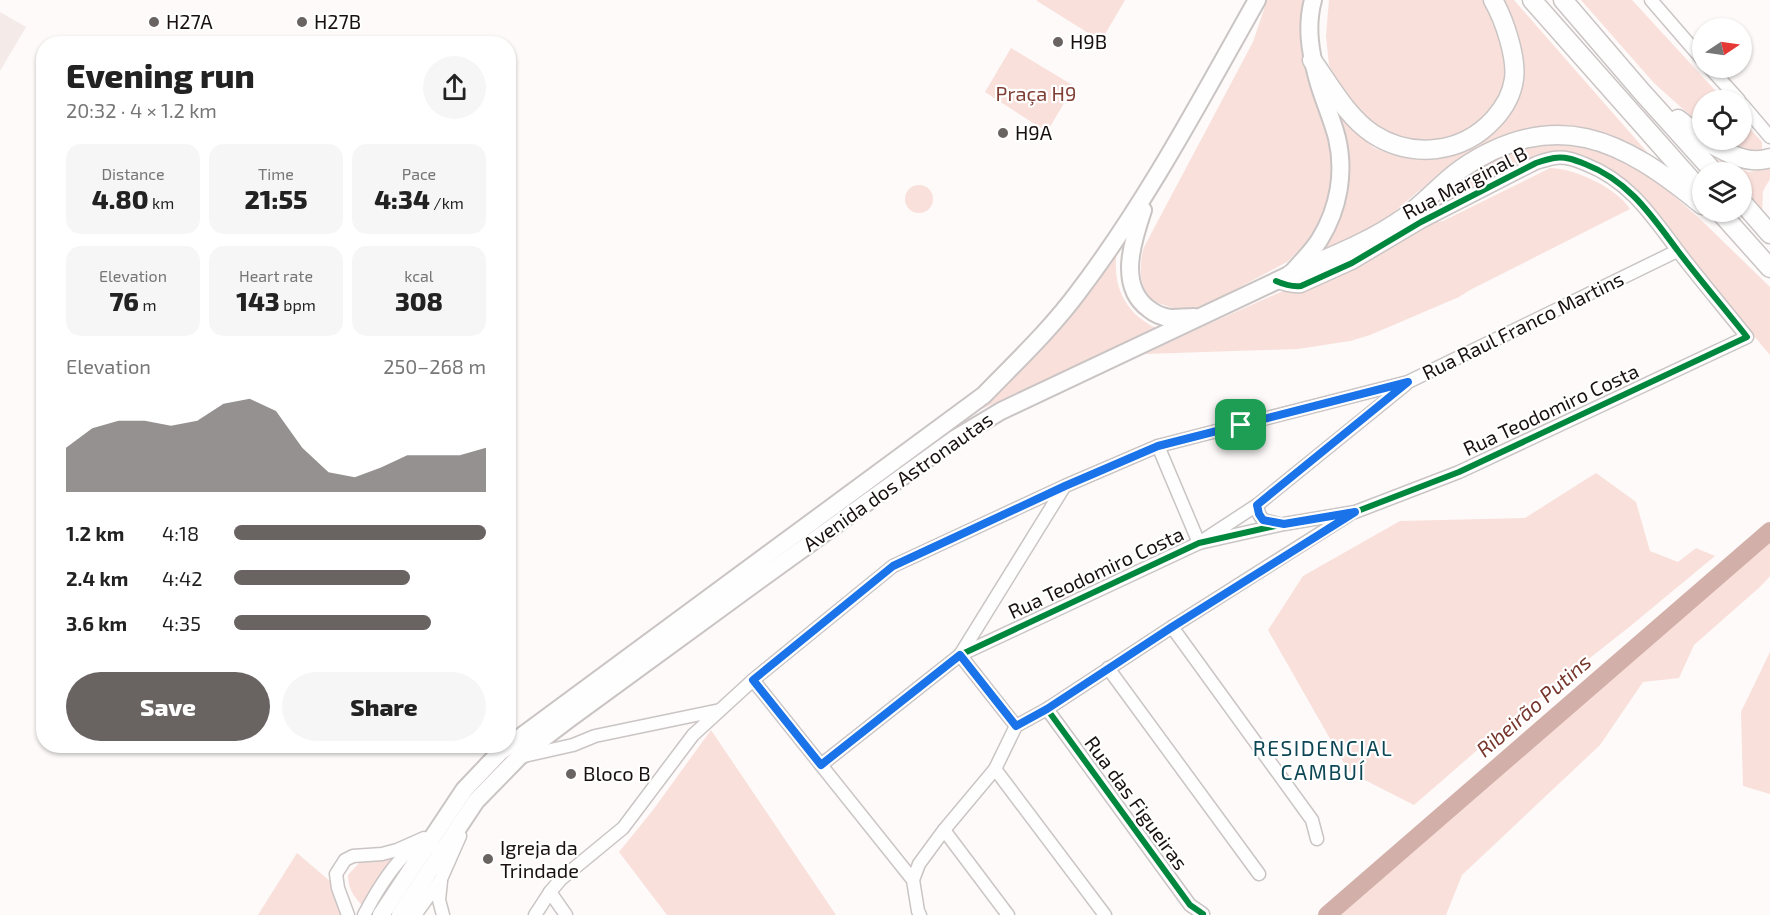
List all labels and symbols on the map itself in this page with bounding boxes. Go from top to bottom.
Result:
place label: H27A [166,9,213,33]
place label: H27B [314,9,361,33]
marker: H27A [147,15,161,29]
marker: H27B [295,15,309,29]
north arrow [1692,18,1752,78]
place label: H9B [1070,29,1107,53]
marker: H9B [1051,35,1065,49]
park label: Praça H9 [996,81,1076,106]
place label: H9A [1015,120,1053,144]
marker: H9A [996,126,1010,140]
street label: Rua Marginal B [1398,140,1531,224]
street label: Rua Raul Franco Martins [1418,266,1627,384]
street label: Rua Teodomiro Costa [1459,358,1642,460]
pin [1215,399,1266,450]
street label: Avenida dos Astronautas [798,407,997,556]
street label: Rua Teodomiro Costa [1004,521,1187,623]
water label: Ribeirão Putins [1471,648,1595,761]
street label: Rua das Figueiras [1080,731,1193,874]
district label: RESIDENCIAL CAMBUÍ [1253,735,1393,784]
place label: Bloco B [583,761,651,785]
marker: Bloco B [564,767,578,781]
place label: Igreja da Trindade [500,835,579,882]
marker: Igreja da Trindade [481,852,495,866]

